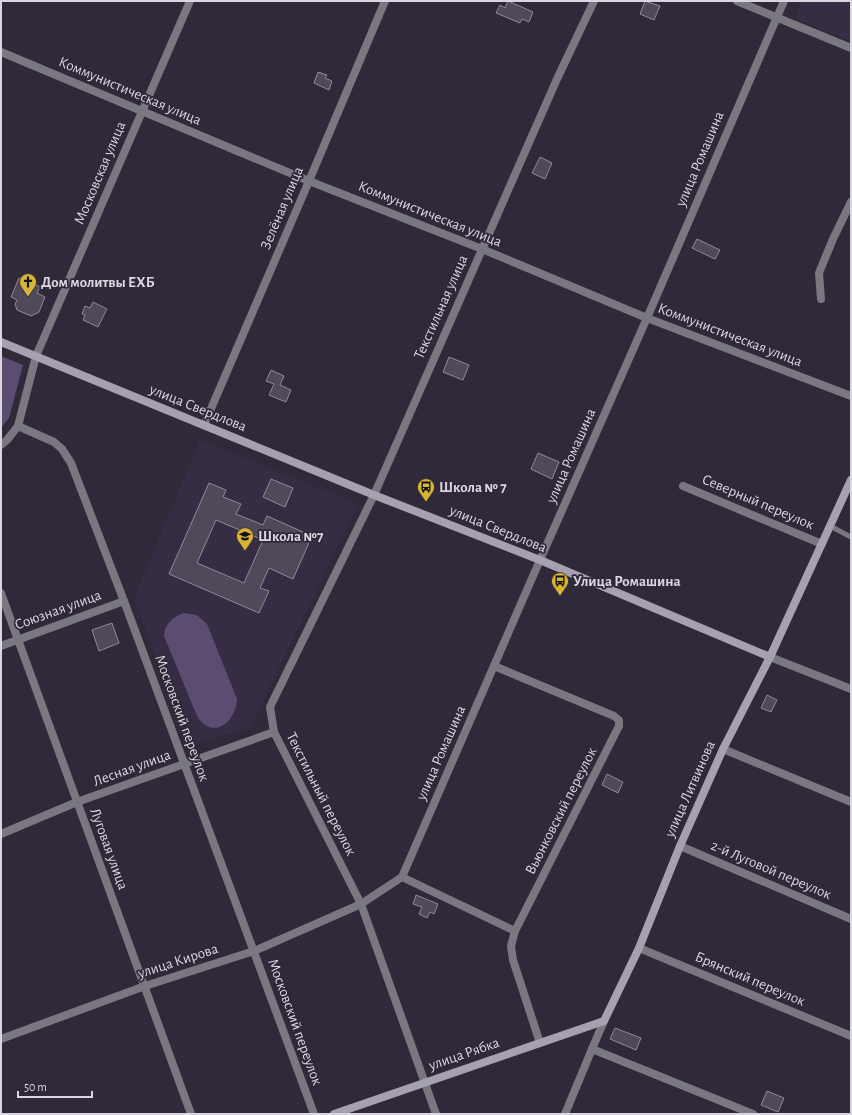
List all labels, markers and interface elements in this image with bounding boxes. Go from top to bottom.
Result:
street label: Коммунистическая улица [56,54,204,128]
street label: улица Ромашина [673,109,727,210]
street label: Московская улица [72,119,129,227]
street label: Зелёная улица [258,164,306,252]
street label: Коммунистическая улица [356,178,504,250]
street label: Текстильная улица [411,253,471,361]
church icon: Дом молитвы ЕХБ [18,272,38,297]
place label: Дом молитвы ЕХБ [41,275,155,290]
street label: Коммунистическая улица [656,300,804,370]
street label: улица Свердлова [146,381,249,434]
street label: улица Ромашина [543,406,599,506]
street label: Северный переулок [700,472,816,532]
bus stop icon: Школа № 7 [416,477,436,502]
place label: Школа № 7 [439,480,507,495]
street label: улица Свердлова [446,502,549,555]
school or university icon: Школа №7 [235,526,255,551]
place label: Школа №7 [258,529,324,544]
bus stop icon: Улица Ромашина [550,571,570,596]
place label: Улица Ромашина [573,574,681,589]
street label: Союзная улица [13,587,103,633]
street label: Московский переулок [152,653,212,783]
street label: улица Ромашина [413,703,469,803]
street label: Текстильный переулок [283,730,359,858]
street label: улица Литвинова [662,738,718,840]
street label: Вьюнковский переулок [522,745,600,877]
street label: Лесная улица [91,747,173,789]
street label: Луговая улица [87,806,131,892]
street label: 2-й Луговой переулок [708,838,834,902]
street label: улица Кирова [135,941,220,981]
street label: Брянский переулок [693,949,807,1009]
street label: Московский переулок [265,957,325,1087]
street label: улица Рябка [426,1035,501,1073]
scale bar [18,1073,92,1099]
text: 50 m [24,1081,47,1093]

